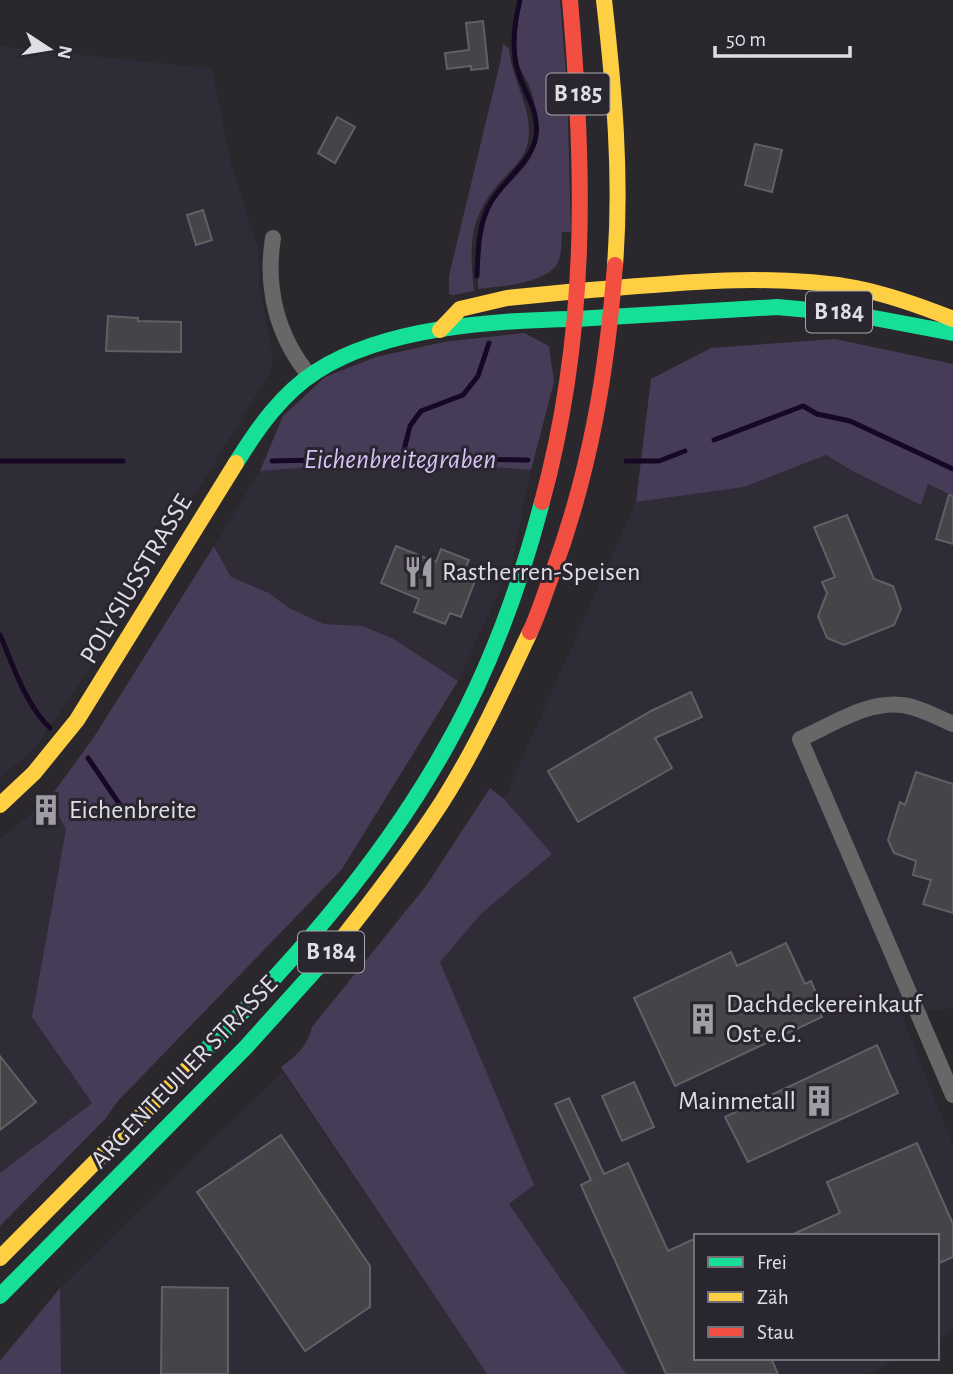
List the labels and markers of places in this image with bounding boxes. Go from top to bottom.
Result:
restaurant icon: Rastherren-Speisen [402,555,436,589]
place label: Rastherren-Speisen [442,559,640,585]
building icon: Eichenbreite [29,793,63,827]
place label: Eichenbreite [69,797,196,823]
place label: Dachdeckereinkauf Ost e.G. [726,991,924,1047]
building icon: Dachdeckereinkauf Ost e.G. [686,1002,720,1036]
building icon: Mainmetall [802,1084,836,1118]
place label: Mainmetall [678,1088,796,1114]

